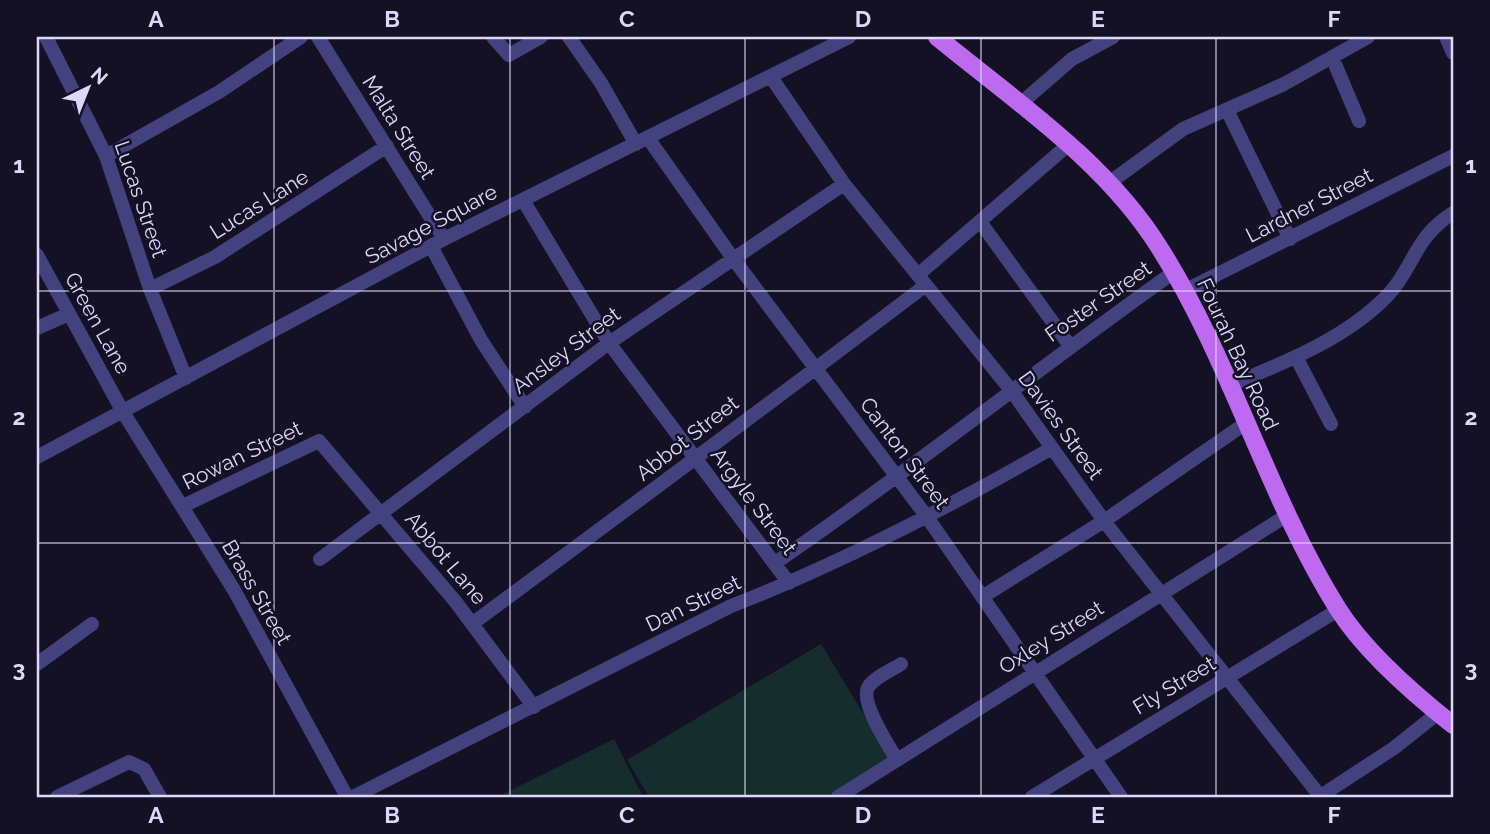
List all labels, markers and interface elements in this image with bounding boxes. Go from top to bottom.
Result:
text: A [148,5,164,32]
text: B [384,5,400,32]
text: C [619,5,635,32]
text: D [855,5,871,32]
text: E [1091,5,1105,32]
text: F [1327,5,1341,32]
north arrow [52,52,122,122]
text: N [87,63,112,89]
street label: Malta Street [357,71,441,183]
street label: Lucas Street [109,138,173,260]
text: 1 [13,151,25,178]
text: 1 [1465,151,1477,178]
street label: Lardner Street [1241,162,1377,248]
street label: Lucas Lane [205,164,313,244]
street label: Savage Square [361,179,501,269]
street label: Foster Street [1040,255,1156,347]
street label: Green Lane [60,268,136,378]
street label: Fourah Bay Road [1192,274,1284,434]
street label: Ansley Street [507,301,625,399]
street label: Davies Street [1013,366,1109,484]
street label: Abbot Street [631,390,743,486]
street label: Canton Street [855,392,955,514]
text: 2 [13,403,25,430]
text: 2 [1465,403,1477,430]
street label: Rowan Street [178,415,306,495]
street label: Argyle Street [706,443,802,559]
street label: Abbot Lane [400,507,492,609]
street label: Brass Street [217,535,297,649]
street label: Dan Street [642,569,744,637]
street label: Oxley Street [994,595,1108,679]
street label: Fly Street [1128,651,1220,719]
text: 3 [13,655,25,682]
text: 3 [1465,655,1477,682]
text: A [148,801,164,828]
text: B [384,801,400,828]
text: C [619,801,635,828]
text: D [855,801,871,828]
text: E [1091,801,1105,828]
text: F [1327,801,1341,828]

